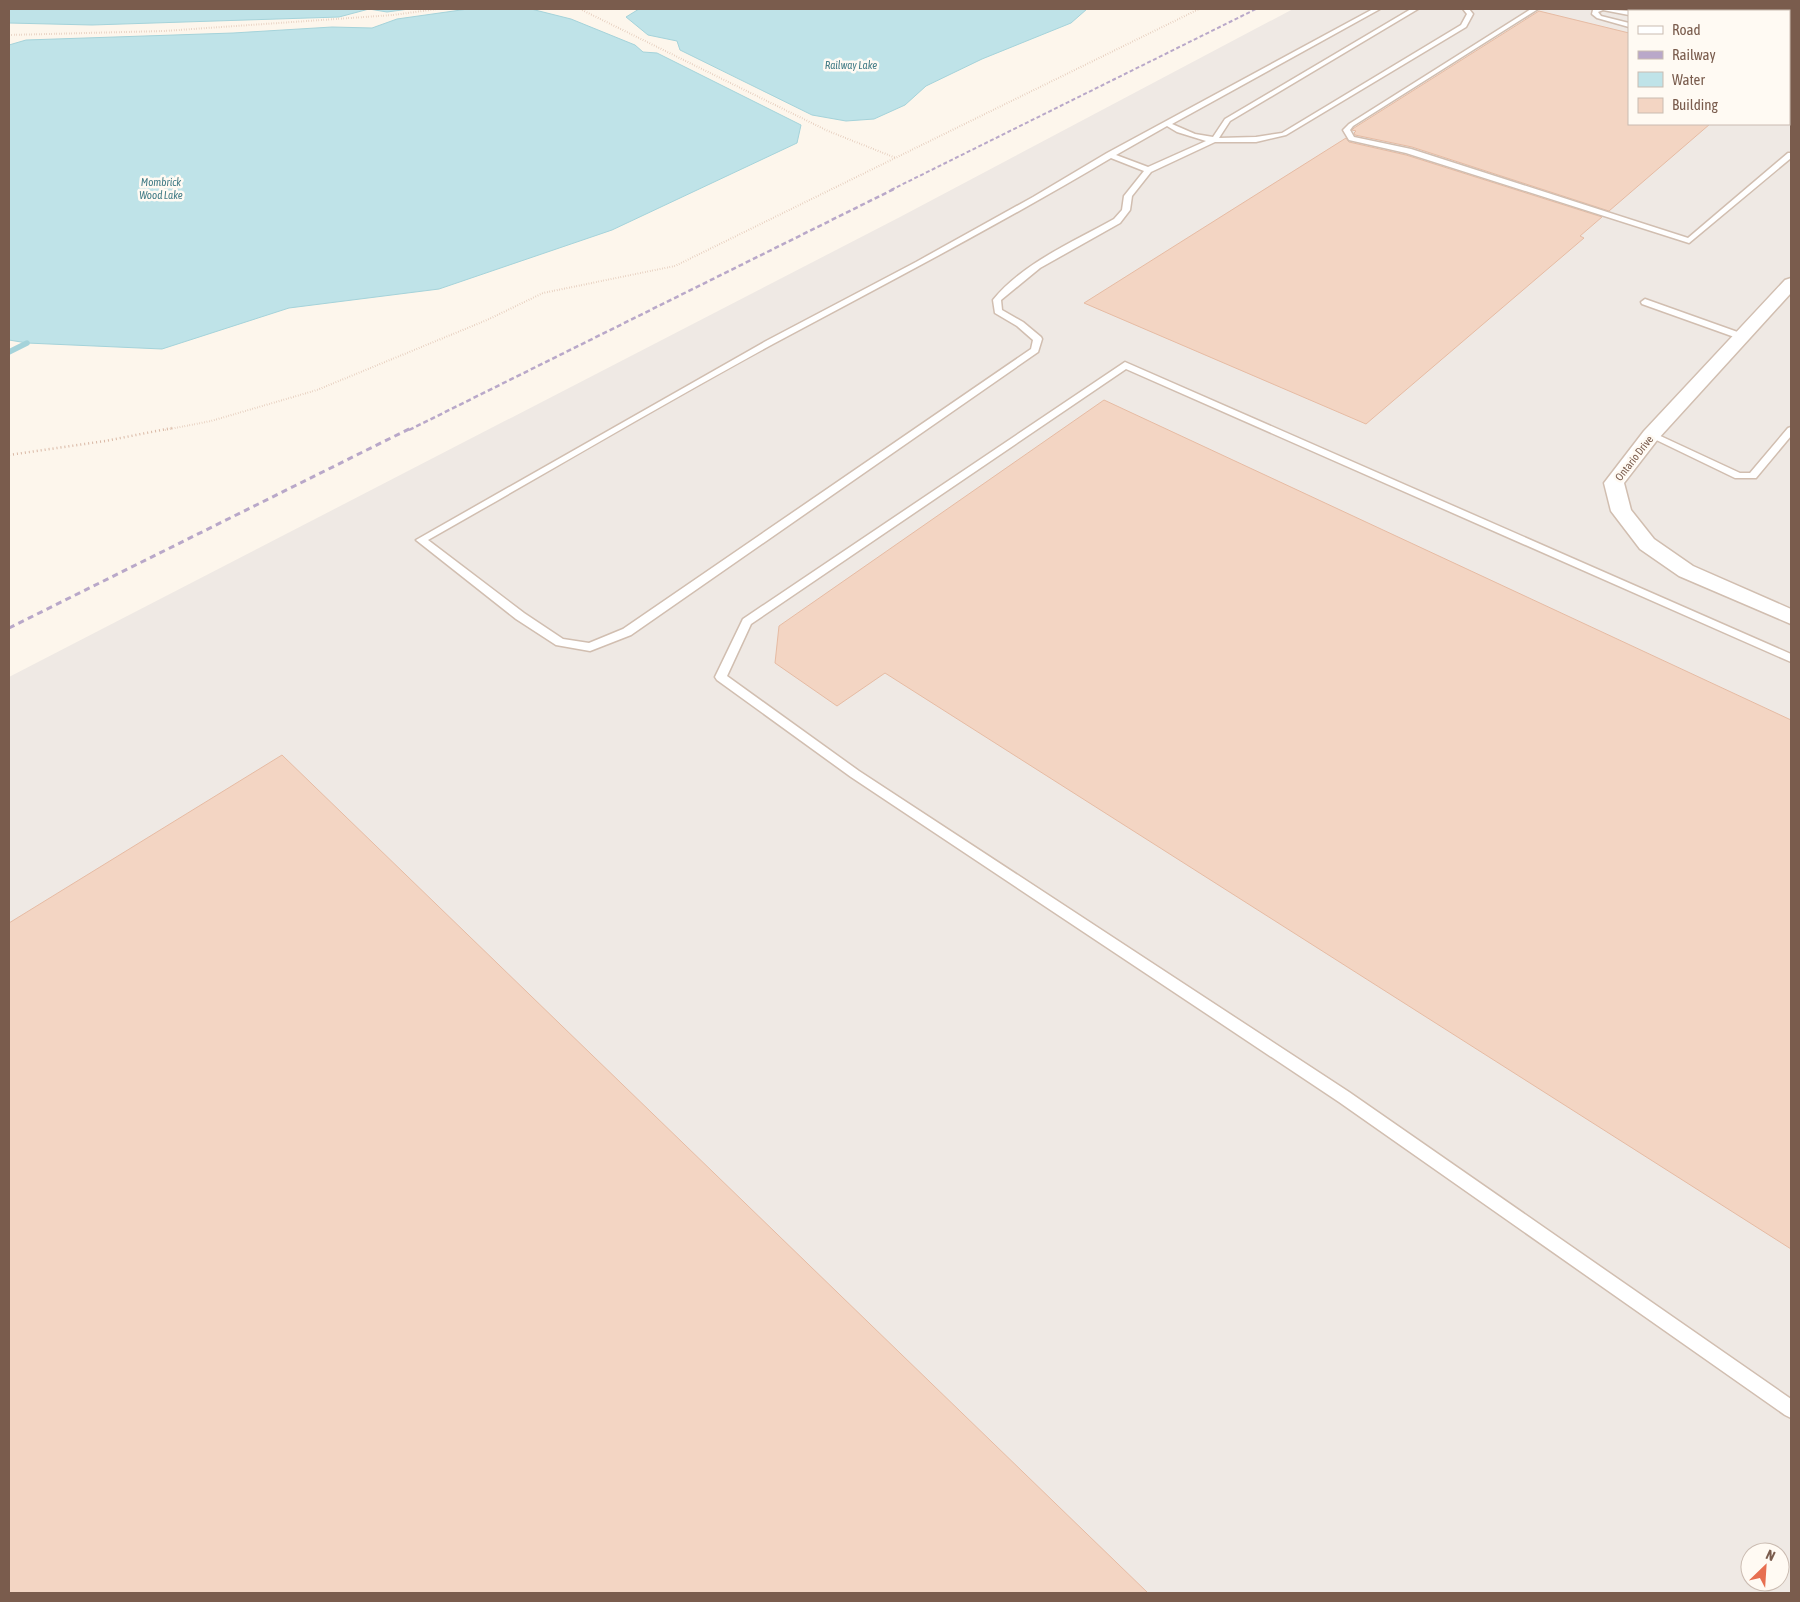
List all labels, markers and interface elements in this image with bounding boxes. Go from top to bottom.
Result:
legend [1628,10,1790,125]
text: Road [1672,21,1701,38]
text: Railway [1672,46,1716,63]
water label: Railway Lake [825,59,877,71]
text: Water [1672,71,1705,88]
text: Building [1672,96,1718,113]
water label: Mombrick Wood Lake [139,176,183,201]
street label: Ontario Drive [1613,433,1655,483]
north arrow [1740,1542,1790,1592]
text: N [1763,1546,1778,1564]

